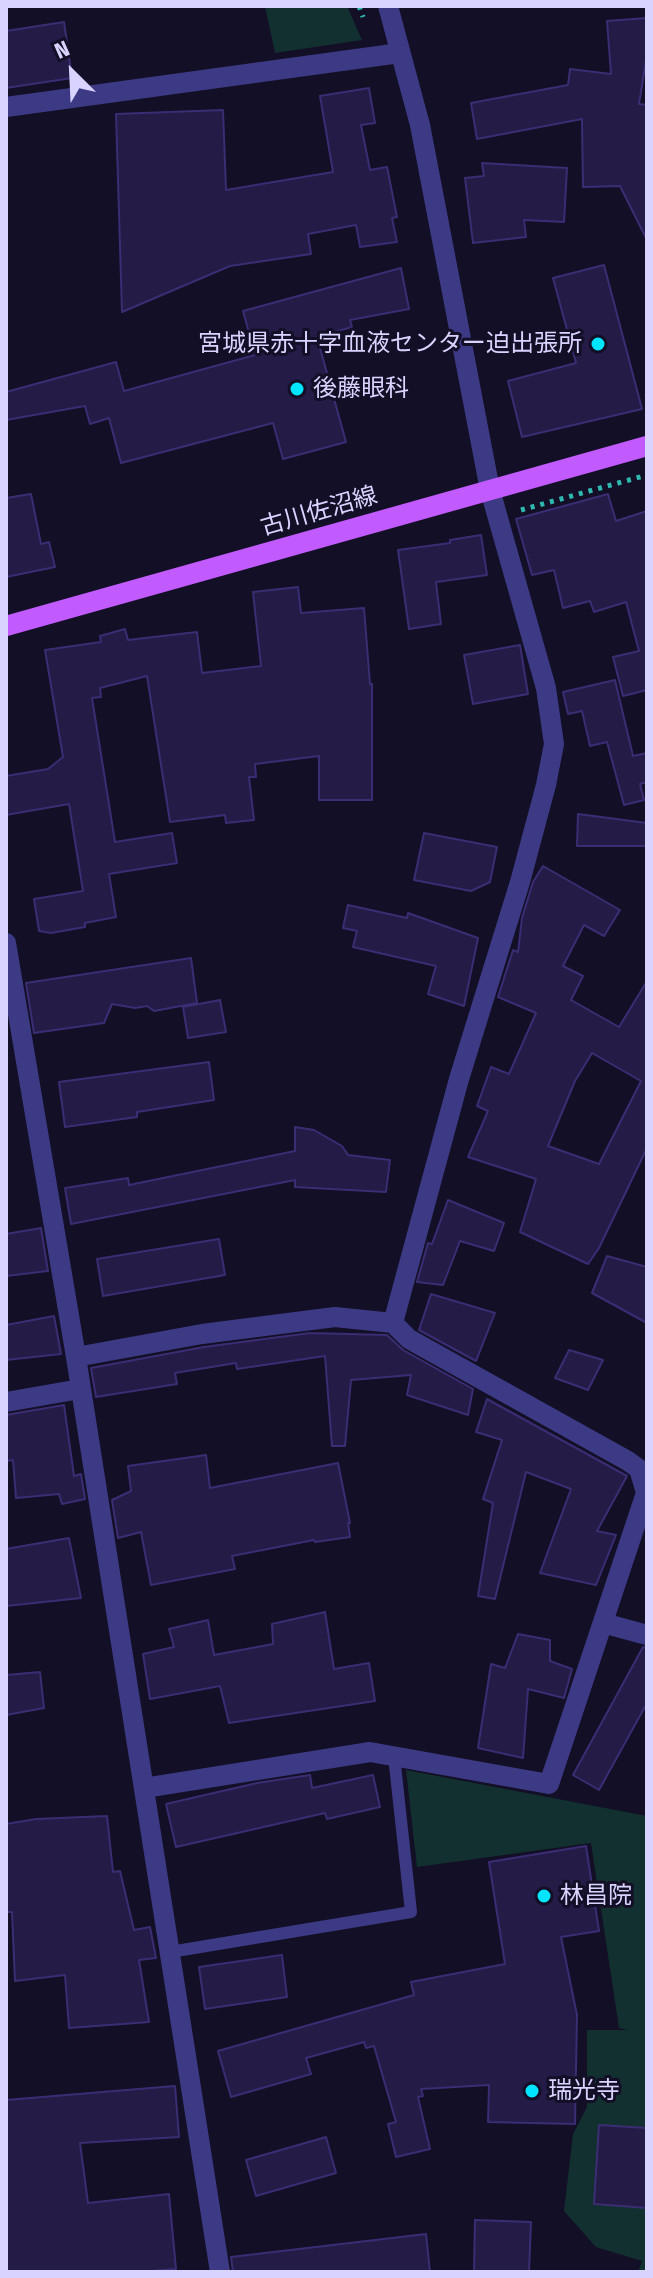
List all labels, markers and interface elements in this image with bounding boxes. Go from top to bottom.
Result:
north arrow [32,32,112,112]
text: N [51,35,74,65]
place label: 宮城県赤十字血液センター迫出張所 [198,330,582,358]
marker: 宮城県赤十字血液センター迫出張所 [589,335,607,353]
place label: 後藤眼科 [313,375,409,403]
marker: 後藤眼科 [288,380,306,398]
street label: 古川佐沼線 [257,482,381,542]
place label: 林昌院 [560,1882,632,1910]
marker: 林昌院 [535,1887,553,1905]
place label: 瑞光寺 [548,2077,620,2105]
marker: 瑞光寺 [523,2082,541,2100]

